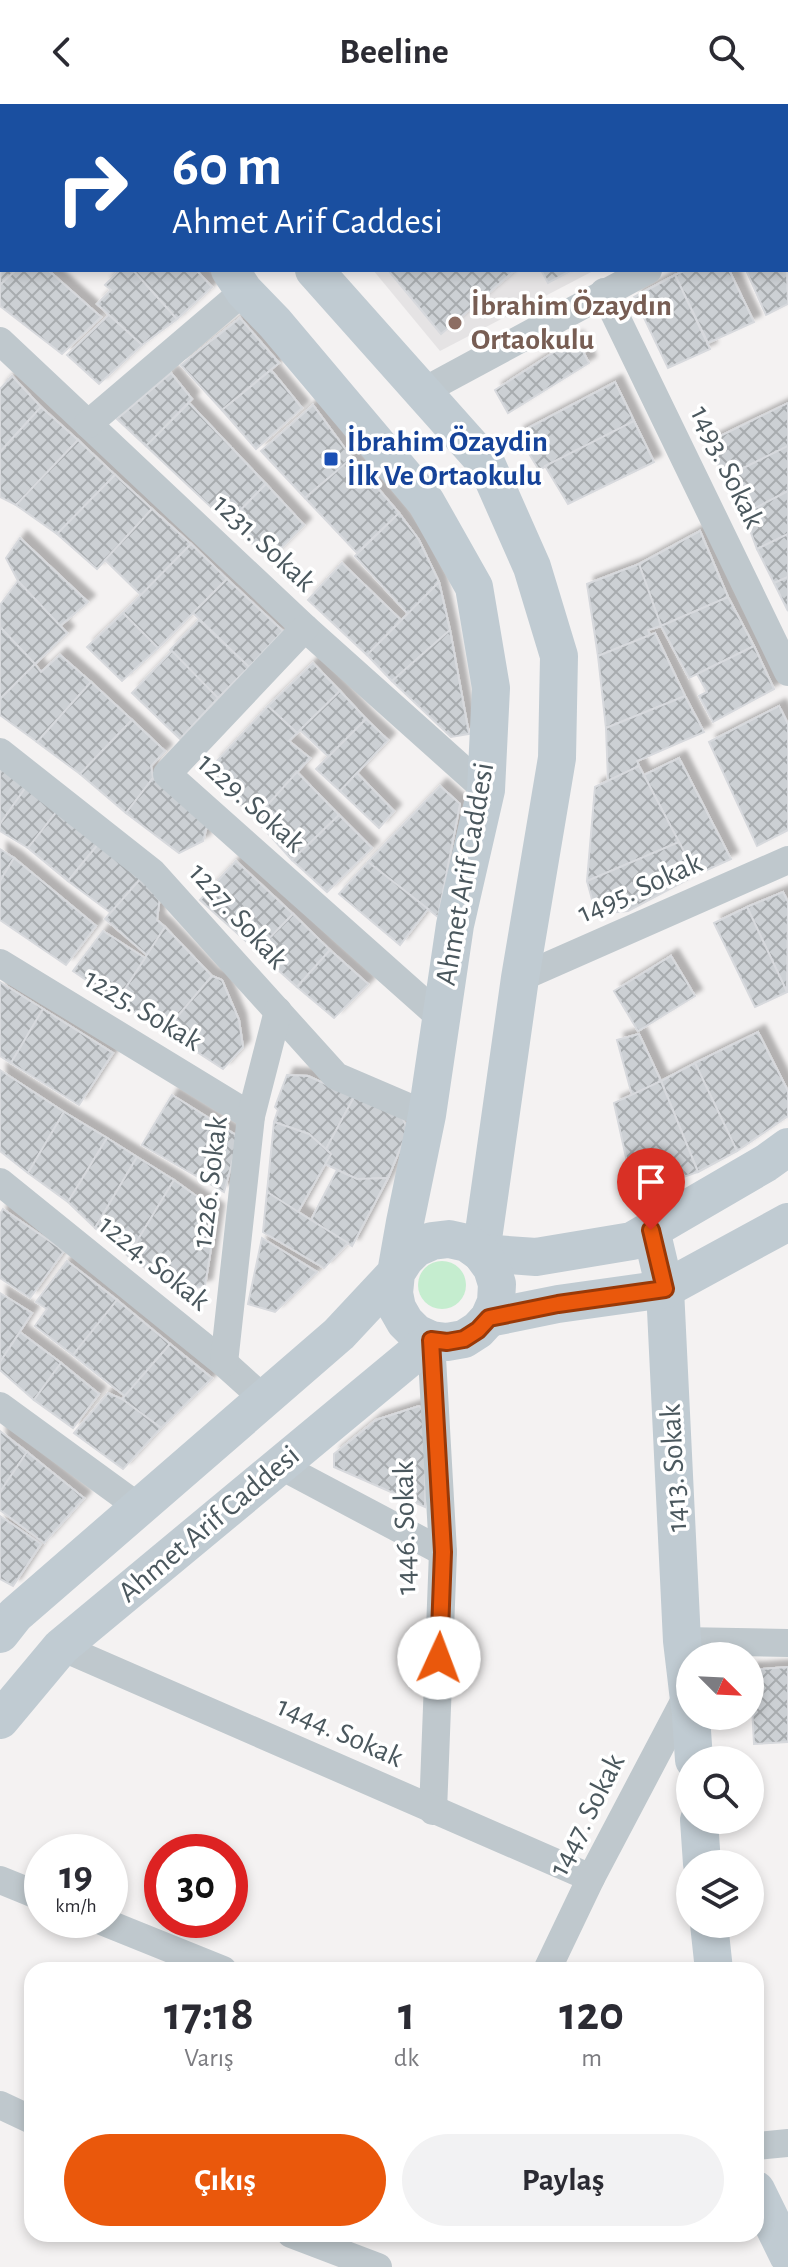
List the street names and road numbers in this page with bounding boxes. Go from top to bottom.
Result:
street label: 1493. Sokak [685,401,770,533]
street label: 1231. Sokak [207,489,321,598]
street label: 1229. Sokak [192,748,310,859]
street label: Ahmet Arif Caddesi [431,760,499,988]
street label: 1495. Sokak [574,847,707,929]
street label: 1227. Sokak [183,857,293,975]
street label: 1225. Sokak [79,963,207,1057]
street label: 1226. Sokak [187,1114,233,1250]
street label: 1224. Sokak [93,1210,215,1317]
street label: 1413. Sokak [656,1403,692,1533]
street label: Ahmet Arif Caddesi [113,1440,305,1608]
street label: 1446. Sokak [389,1460,421,1595]
street label: 1444. Sokak [273,1691,408,1773]
street label: 1447. Sokak [544,1749,631,1881]

